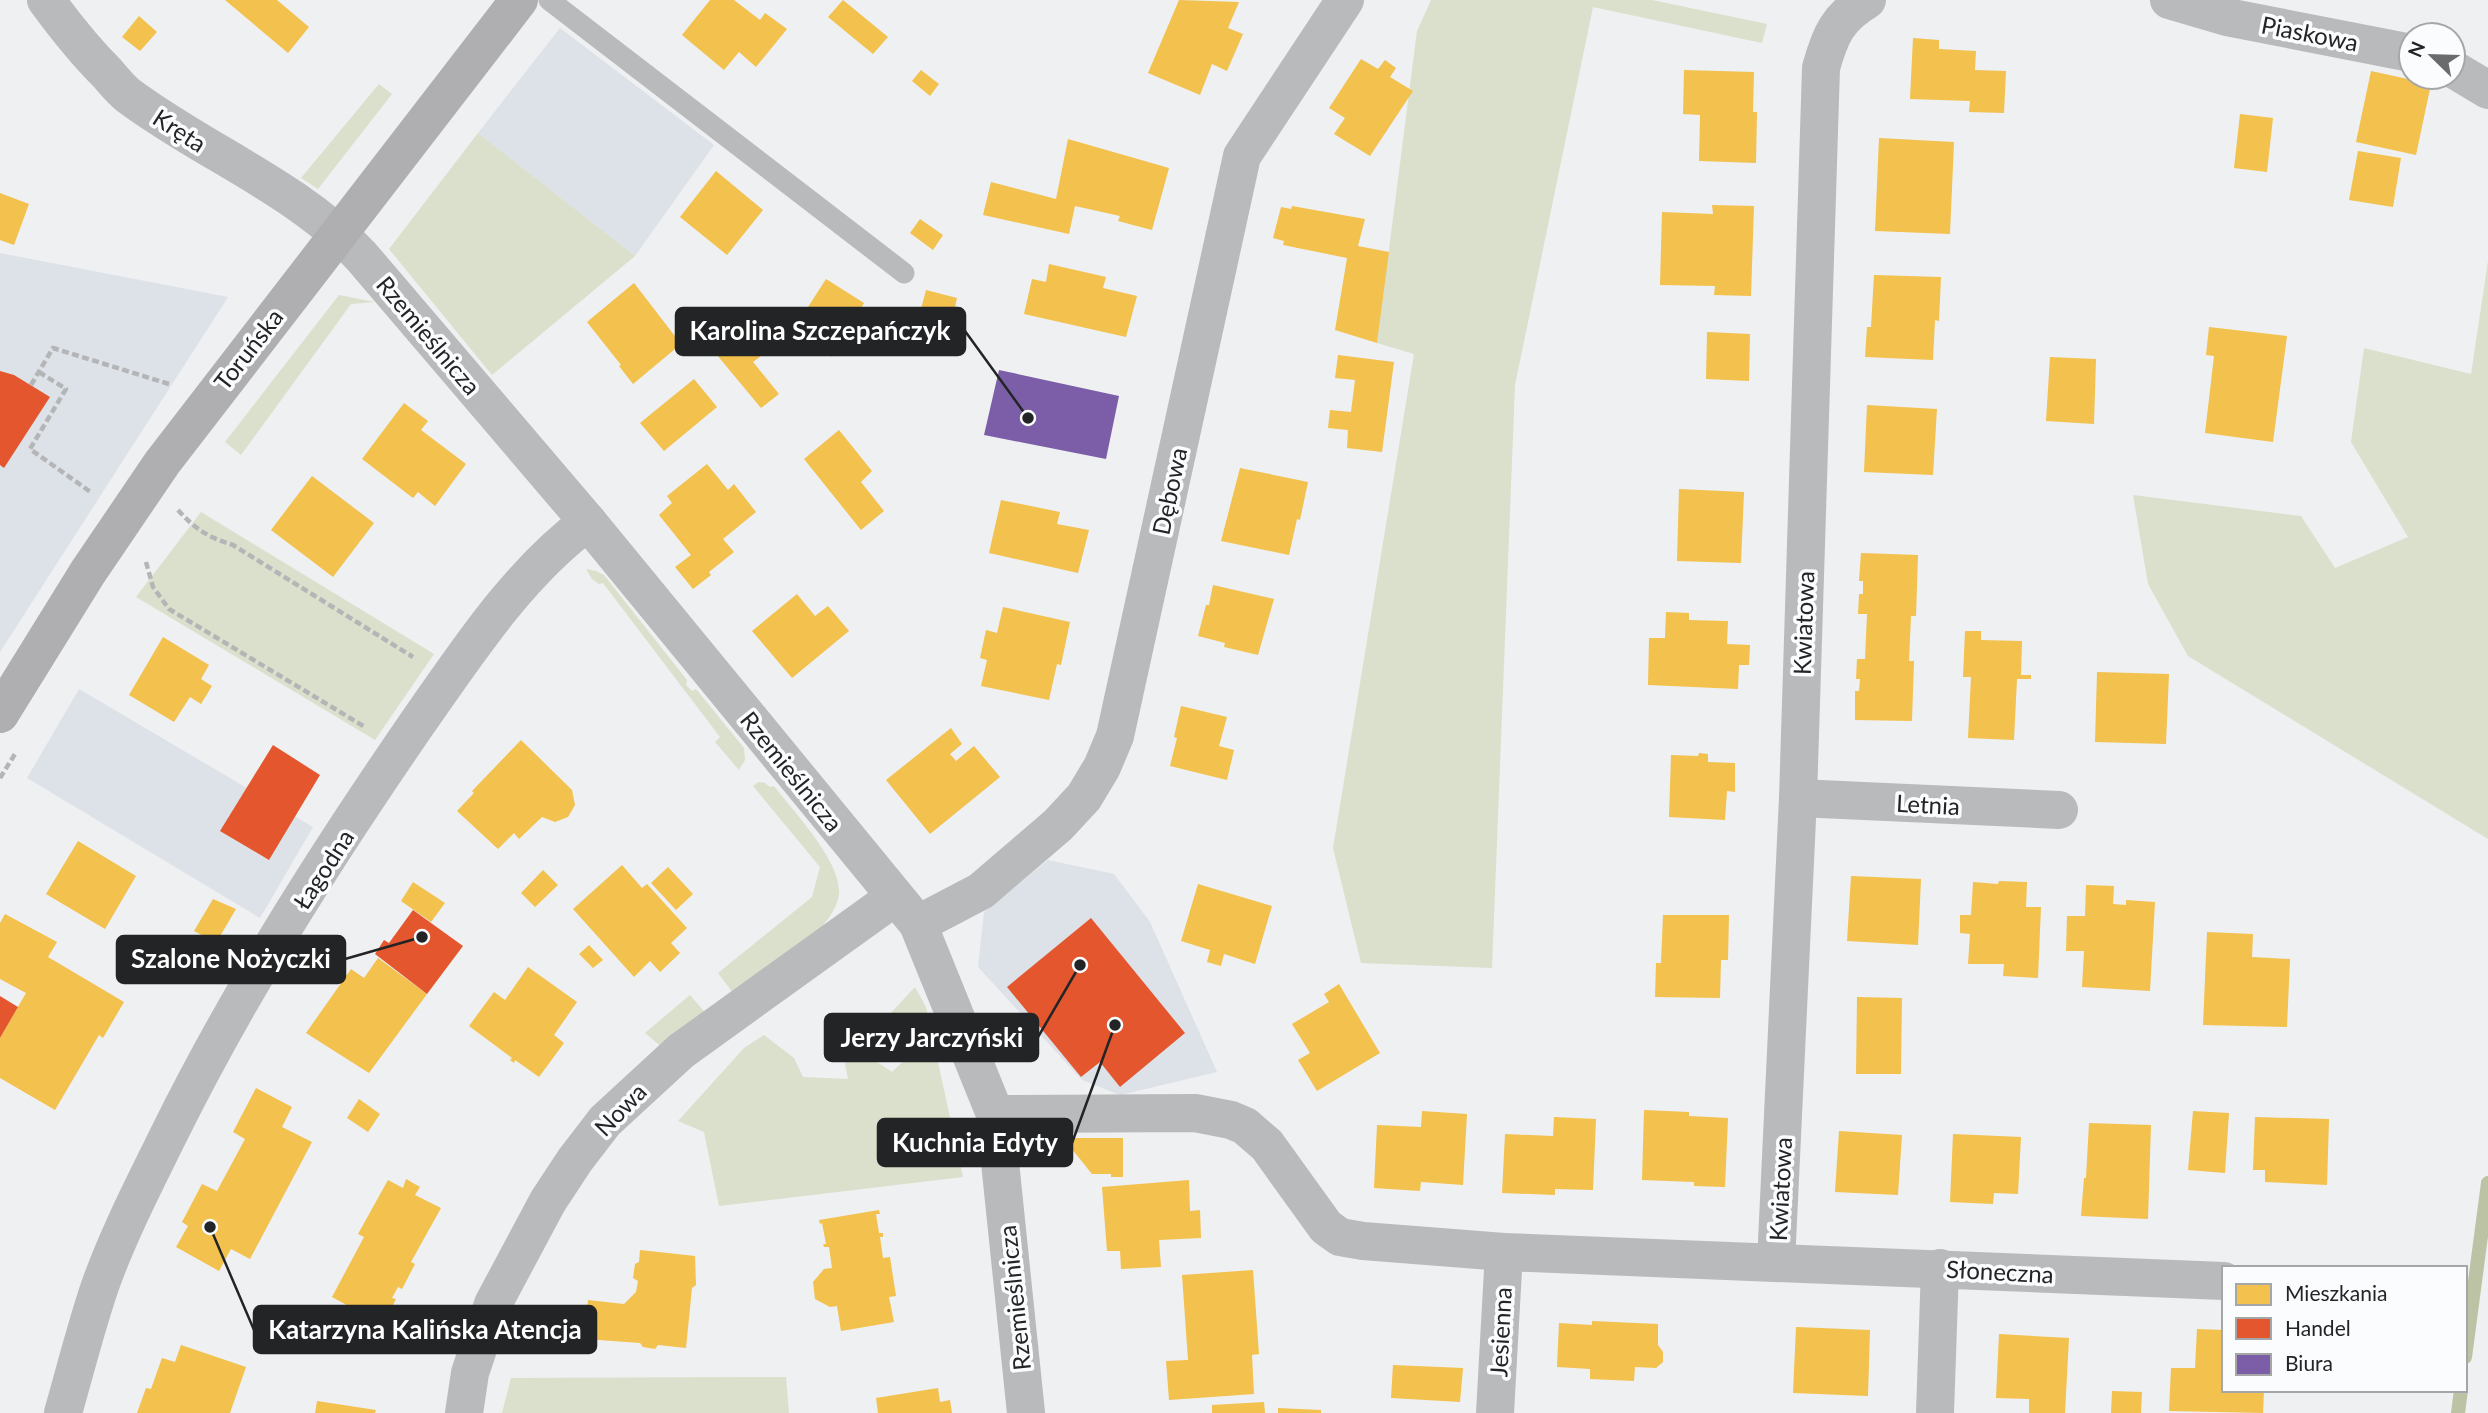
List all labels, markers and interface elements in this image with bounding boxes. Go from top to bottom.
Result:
street label: Piaskowa [2259,9,2361,57]
north arrow [2397,21,2467,91]
text: N [2402,38,2429,60]
street label: Kręta [148,102,212,158]
street label: Rzemieślnicza [371,270,487,400]
street label: Toruńska [207,303,289,395]
callout: Karolina Szczepańczyk [676,308,965,355]
text: Karolina Szczepańczyk [690,314,951,346]
street label: Dębowa [1146,445,1192,537]
street label: Kwiatowa [1787,571,1819,675]
street label: Rzemieślnicza [735,705,849,837]
street label: Letnia [1895,788,1961,820]
street label: Łagodna [287,824,359,914]
callout: Szalone Nożyczki [117,936,345,983]
text: Szalone Nożyczki [131,942,331,974]
callout: Jerzy Jarczyński [825,1014,1038,1061]
text: Jerzy Jarczyński [841,1021,1023,1053]
street label: Nowa [588,1077,652,1141]
callout: Kuchnia Edyty [878,1119,1072,1166]
text: Kuchnia Edyty [892,1126,1058,1158]
street label: Kwiatowa [1763,1136,1797,1242]
street label: Rzemieślnicza [992,1224,1036,1372]
street label: Słoneczna [1946,1254,2054,1288]
legend [2222,1266,2467,1392]
text: Mieszkania [2285,1280,2387,1305]
street label: Jesienna [1483,1286,1517,1378]
callout: Katarzyna Kalińska Atencja [254,1306,596,1353]
text: Katarzyna Kalińska Atencja [268,1313,582,1345]
text: Handel [2285,1315,2351,1340]
text: Biura [2285,1350,2333,1375]

